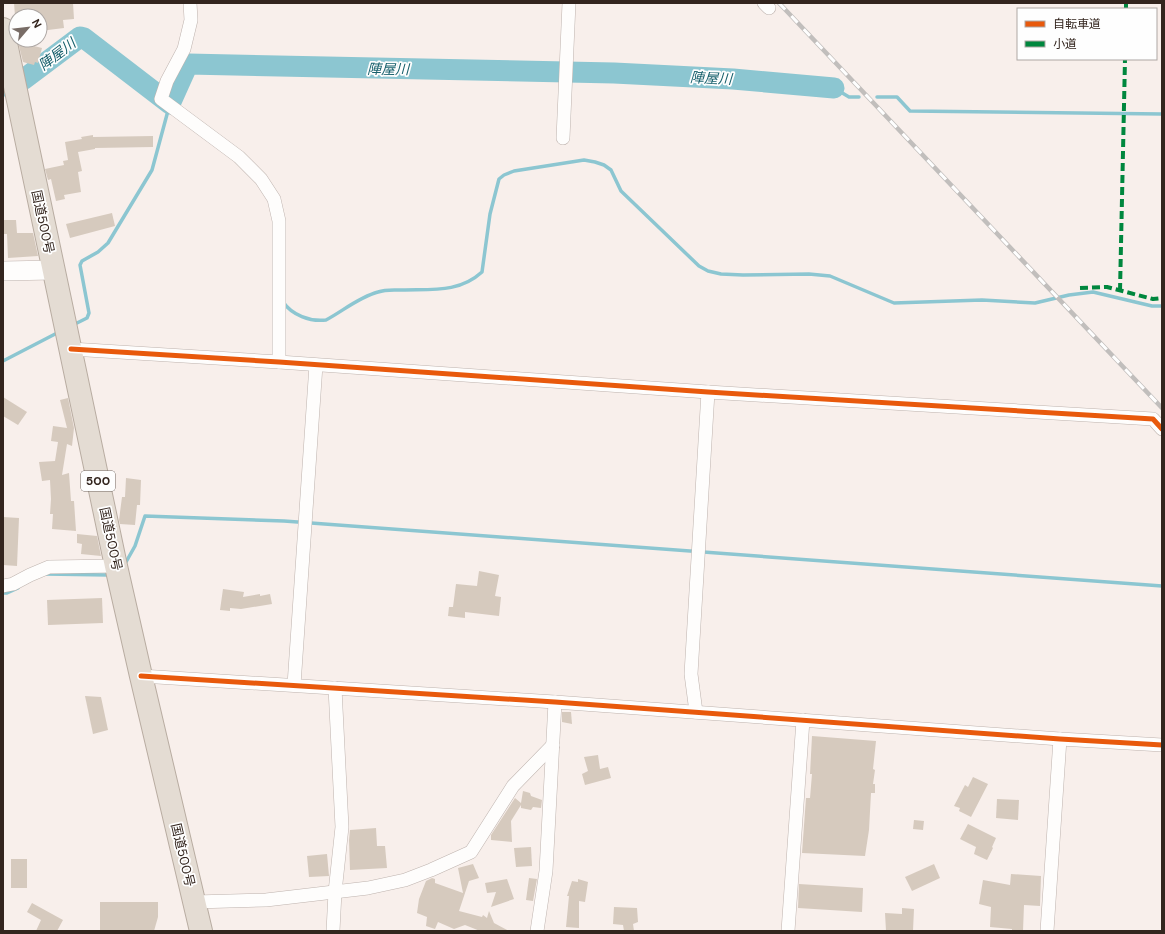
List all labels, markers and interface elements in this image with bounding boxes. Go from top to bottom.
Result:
north arrow [8,8,48,48]
legend [1017,8,1157,60]
text: N [29,16,45,30]
text: 自転車道 [1053,16,1101,32]
water label: 陣屋川 [35,33,81,74]
text: 小道 [1053,36,1077,52]
water label: 陣屋川 [367,60,411,78]
water label: 陣屋川 [690,68,734,88]
street label: 国道500号 [28,189,58,255]
road number: 500 [81,471,115,491]
street label: 国道500号 [96,506,126,572]
street label: 国道500号 [167,822,199,888]

